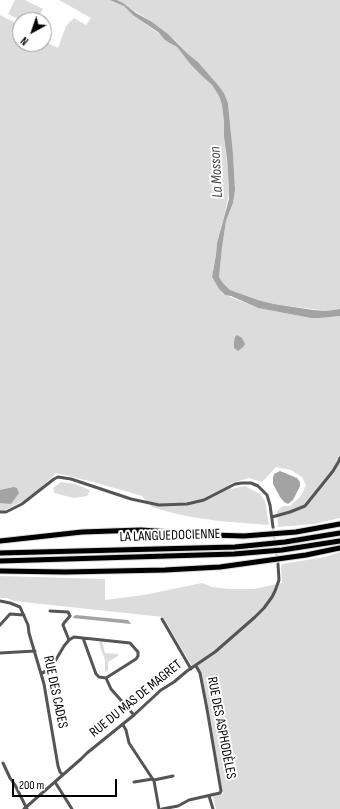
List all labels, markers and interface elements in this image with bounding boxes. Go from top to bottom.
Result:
north arrow [12,12,52,52]
text: N [18,34,31,48]
water label: La Mosson [207,146,227,198]
street label: LA LANGUEDOCIENNE [119,526,221,546]
street label: RUE DES CADES [39,654,71,730]
street label: RUE DU MAS DE MAGRET [86,657,186,741]
street label: RUE DES ASPHODÈLES [203,676,239,780]
scale bar [14,771,119,797]
text: 200 m [19,778,44,793]

